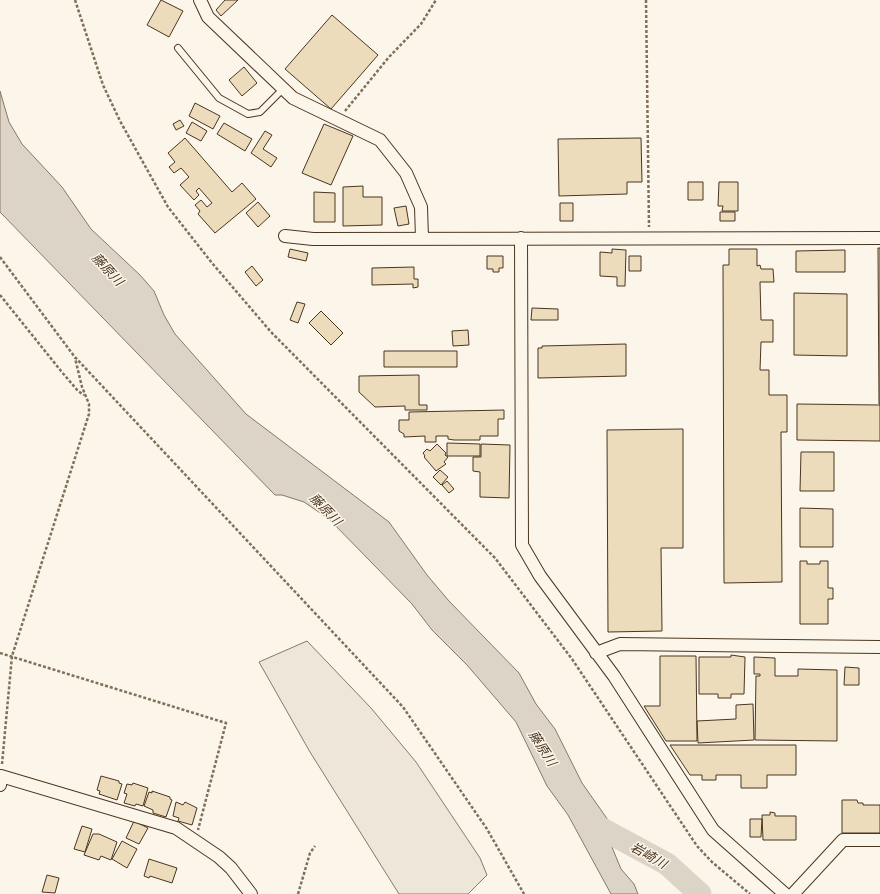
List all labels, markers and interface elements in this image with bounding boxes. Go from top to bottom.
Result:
water label: 藤原川 [89,249,129,290]
water label: 藤原川 [307,489,347,530]
water label: 藤原川 [526,727,561,770]
water label: 岩崎川 [628,838,672,873]

